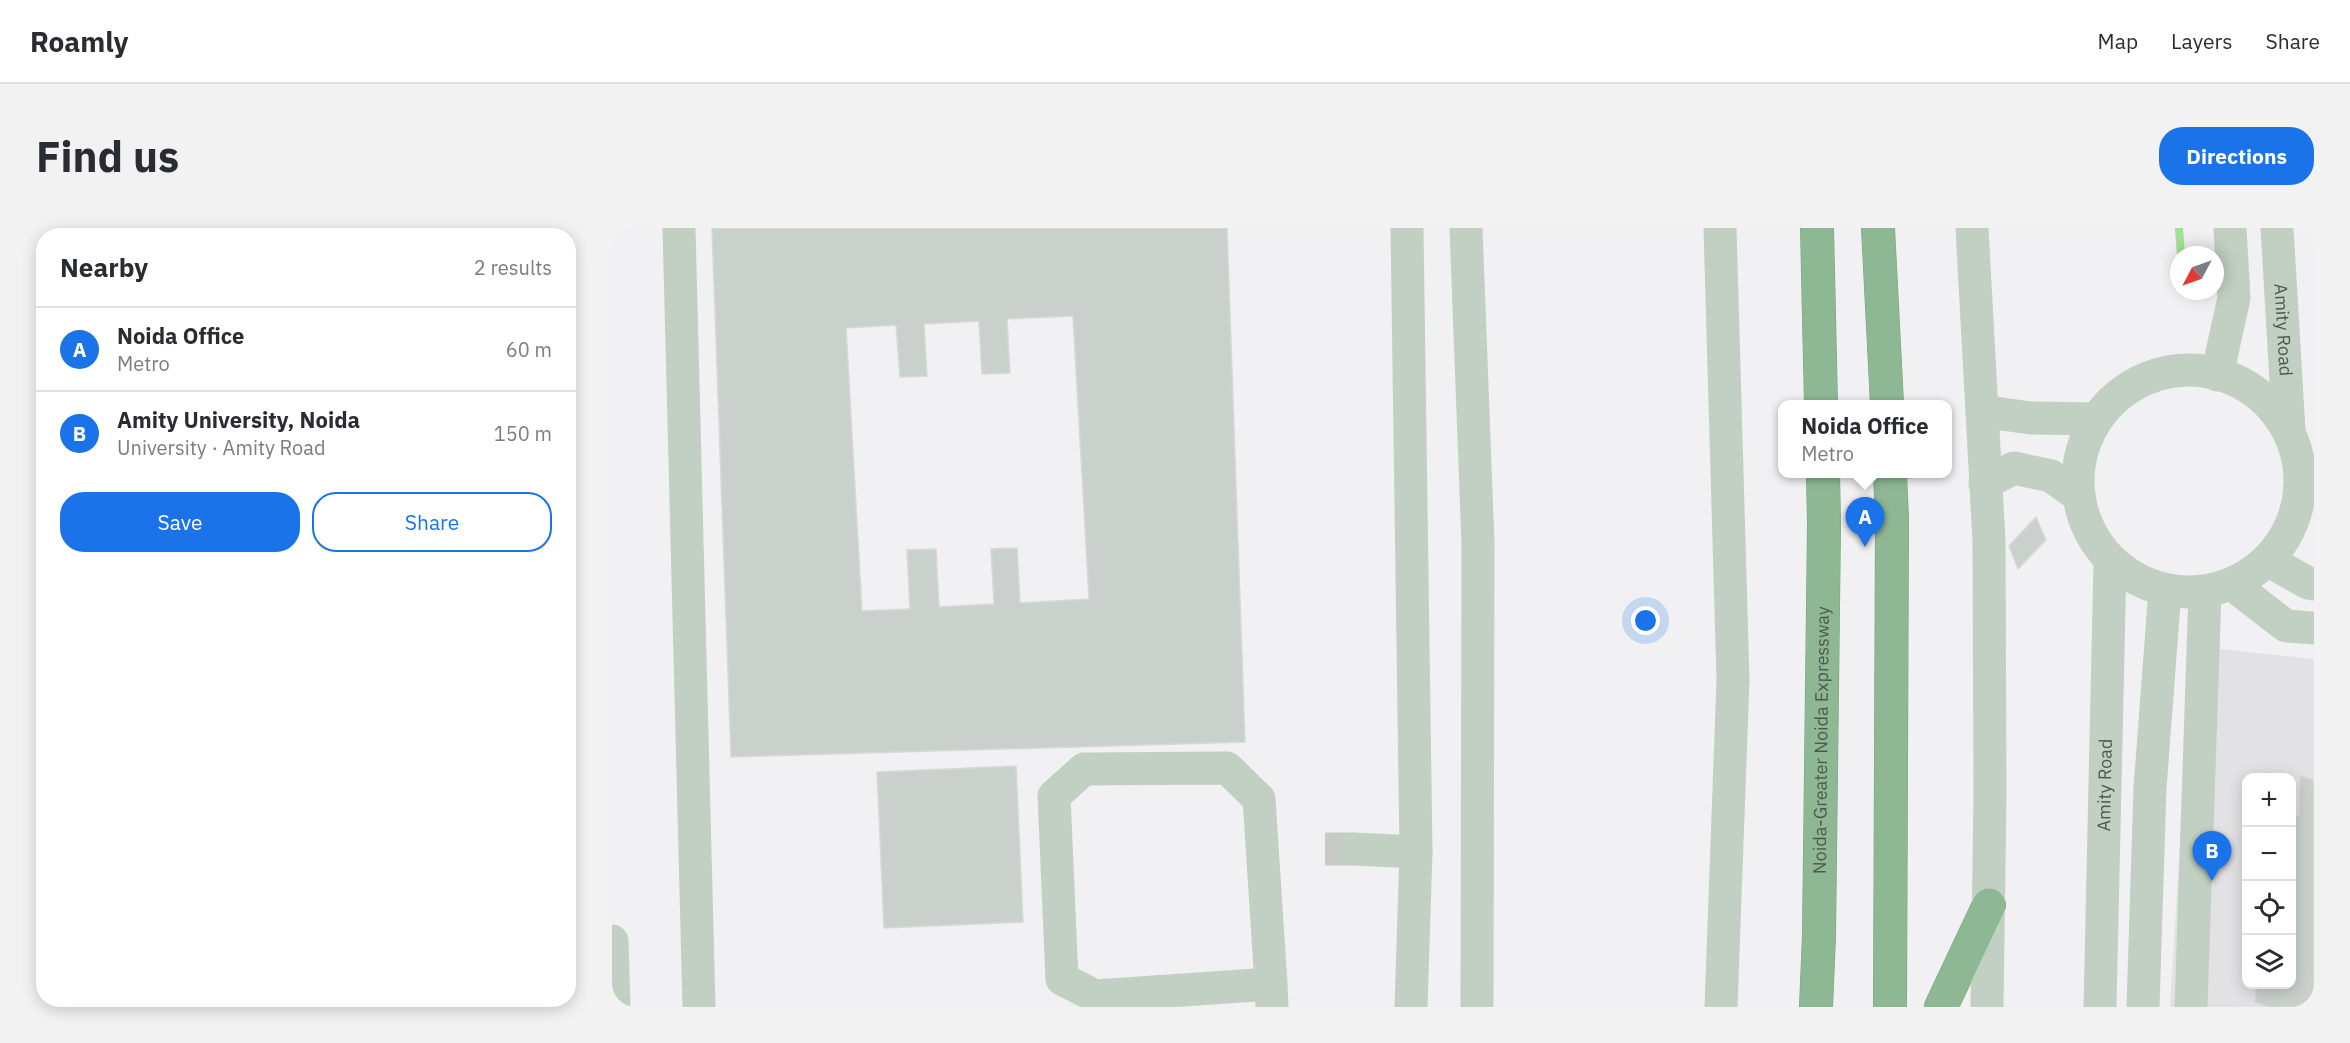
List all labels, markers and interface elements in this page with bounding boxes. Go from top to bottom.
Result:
text: Roamly [30,23,128,60]
text: Map [2098,27,2138,55]
text: Layers [2171,27,2233,55]
text: Share [2266,27,2320,55]
button: Directions [2159,127,2314,185]
text: Find us [36,129,179,184]
north arrow [2170,246,2224,300]
text: Nearby [60,250,148,284]
text: 2 results [474,254,552,281]
street label: Amity Road [2269,283,2298,377]
text: Noida Office [117,321,244,350]
text: A [73,336,86,363]
text: 60 m [506,336,552,363]
text: Metro [117,350,170,377]
popup [1778,400,1952,478]
text: Amity University, Noida [117,405,360,434]
text: Noida Office [1801,411,1929,440]
text: B [73,420,86,447]
text: 150 m [494,420,552,447]
text: University · Amity Road [117,434,326,461]
text: Metro [1801,440,1854,467]
button: Save [60,492,300,552]
button: Share [312,492,552,552]
pin: A [1846,498,1884,547]
your location [1631,606,1660,635]
street label: Noida-Greater Noida Expressway [1808,606,1834,874]
street label: Amity Road [2092,738,2117,832]
map controls [2242,773,2296,989]
button: + [2242,773,2296,827]
button: − [2242,827,2296,881]
pin: B [2192,832,2232,881]
button: locate [2242,881,2296,935]
button: layers [2242,935,2296,989]

